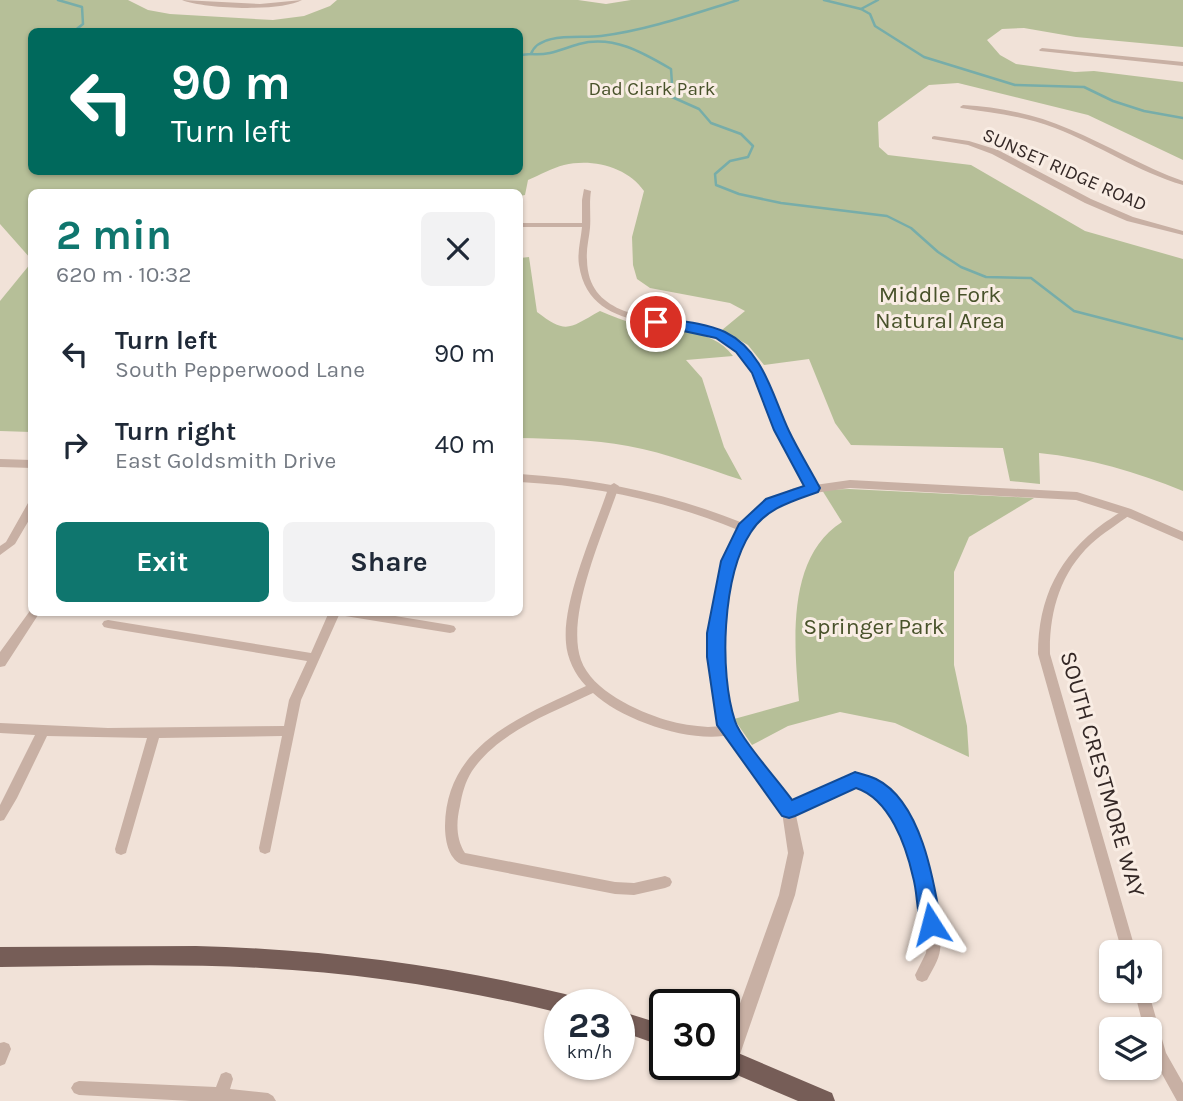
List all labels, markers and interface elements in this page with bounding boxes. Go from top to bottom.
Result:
text: 90 m [171,54,291,111]
icon: left [56,56,147,147]
park label: Dad Clark Park [589,78,716,100]
text: Turn left [171,113,291,150]
street label: SUNSET RIDGE ROAD [979,124,1150,216]
text: 2 min [56,210,172,260]
button: close [421,212,495,286]
text: 620 m · 10:32 [56,261,192,288]
park label: Middle Fork Natural Area [875,281,1005,334]
pin [626,292,686,352]
icon: arrive [637,303,675,341]
text: Turn left [115,325,217,356]
icon: left [56,335,94,373]
text: 90 m [434,338,495,369]
text: South Pepperwood Lane [115,356,365,383]
text: Turn right [115,416,236,447]
icon: right [56,426,94,464]
text: 40 m [435,429,495,460]
text: East Goldsmith Drive [115,447,336,474]
button: Exit [56,522,269,602]
button: Share [283,522,495,602]
park label: Springer Park [803,613,945,640]
street label: SOUTH CRESTMORE WAY [1054,648,1151,901]
position arrow [894,887,968,961]
map controls [1099,940,1162,1080]
button: sound [1099,940,1162,1003]
speed limit sign: 30 [649,989,740,1080]
text: 23 [568,1005,611,1046]
button: layers [1099,1017,1162,1080]
text: km/h [567,1041,612,1063]

